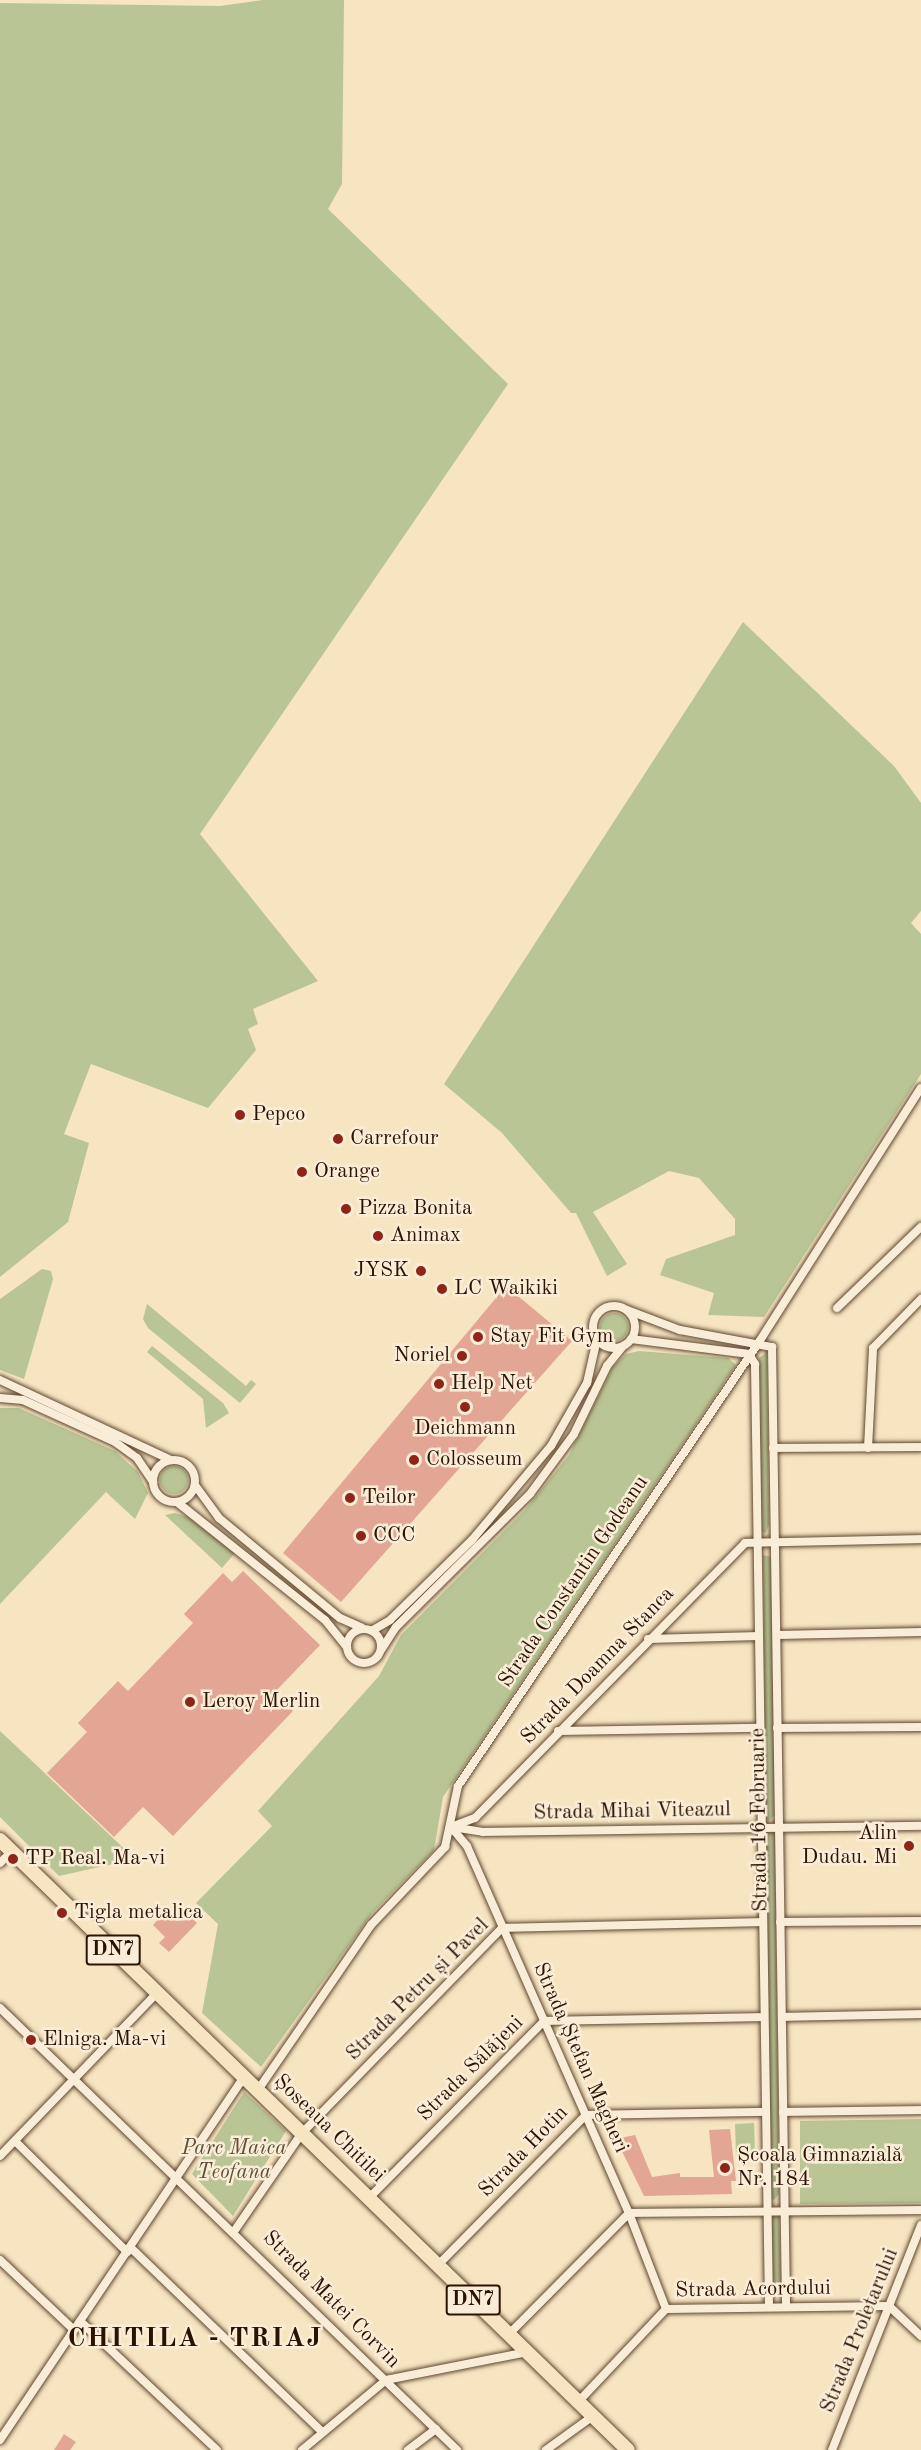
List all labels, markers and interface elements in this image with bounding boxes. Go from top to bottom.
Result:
place label: Pepco [252,1102,305,1128]
marker: Pepco [233,1108,247,1122]
place label: Carrefour [350,1126,438,1152]
marker: Carrefour [331,1132,345,1146]
place label: Orange [314,1159,380,1185]
marker: Orange [295,1165,309,1179]
place label: Pizza Bonita [358,1196,472,1222]
marker: Pizza Bonita [339,1202,353,1216]
place label: Animax [390,1223,461,1249]
marker: Animax [371,1229,385,1243]
place label: JYSK [353,1258,409,1284]
marker: JYSK [414,1264,428,1278]
place label: LC Waikiki [454,1276,558,1302]
marker: LC Waikiki [435,1282,449,1296]
place label: Stay Fit Gym [490,1324,613,1350]
marker: Stay Fit Gym [471,1330,485,1344]
place label: Noriel [394,1343,450,1369]
marker: Noriel [455,1349,469,1363]
place label: Help Net [451,1371,533,1397]
marker: Help Net [432,1377,446,1391]
marker: Deichmann [458,1400,472,1414]
place label: Deichmann [414,1416,516,1442]
place label: Colosseum [426,1447,522,1473]
marker: Colosseum [407,1453,421,1467]
street label: Strada Constantin Godeanu [494,1471,654,1693]
place label: Teilor [362,1485,416,1511]
marker: Teilor [343,1491,357,1505]
place label: CCC [373,1523,415,1549]
marker: CCC [354,1529,368,1543]
street label: Strada Doamna Stanca [516,1582,680,1750]
place label: Leroy Merlin [202,1689,320,1715]
marker: Leroy Merlin [183,1695,197,1709]
street label: Strada 16 Februarie [746,1728,774,1912]
street label: Strada Mihai Viteazul [533,1798,731,1826]
place label: Alin Dudau. Mi [802,1821,897,1871]
marker: Alin Dudau. Mi [902,1839,916,1853]
place label: TP Real. Ma-vi [25,1846,165,1872]
marker: TP Real. Ma-vi [6,1852,20,1866]
place label: Tigla metalica [74,1900,203,1926]
marker: Tigla metalica [55,1906,69,1920]
street label: Strada Petru și Pavel [341,1913,495,2067]
road number: DN7 [84,1933,142,1967]
street label: Strada Ștefan Magheri [527,1959,633,2157]
street label: Strada Sălăjeni [413,2011,529,2127]
place label: Elniga. Ma-vi [43,2027,166,2053]
marker: Elniga. Ma-vi [24,2033,38,2047]
street label: Șoseaua Chitilei [268,2069,390,2189]
street label: Strada Hotin [474,2101,574,2203]
park label: Parc Maica Teofana [181,2136,287,2186]
place label: Școala Gimnazială Nr. 184 [737,2143,902,2193]
marker: Școala Gimnazială Nr. 184 [718,2161,732,2175]
street label: Strada Matei Corvin [257,2226,405,2374]
street label: Strada Proletarului [815,2245,905,2417]
street label: Strada Acordului [675,2276,831,2304]
road number: DN7 [444,2283,502,2317]
district label: CHITILA - TRIAJ [67,2323,323,2355]

